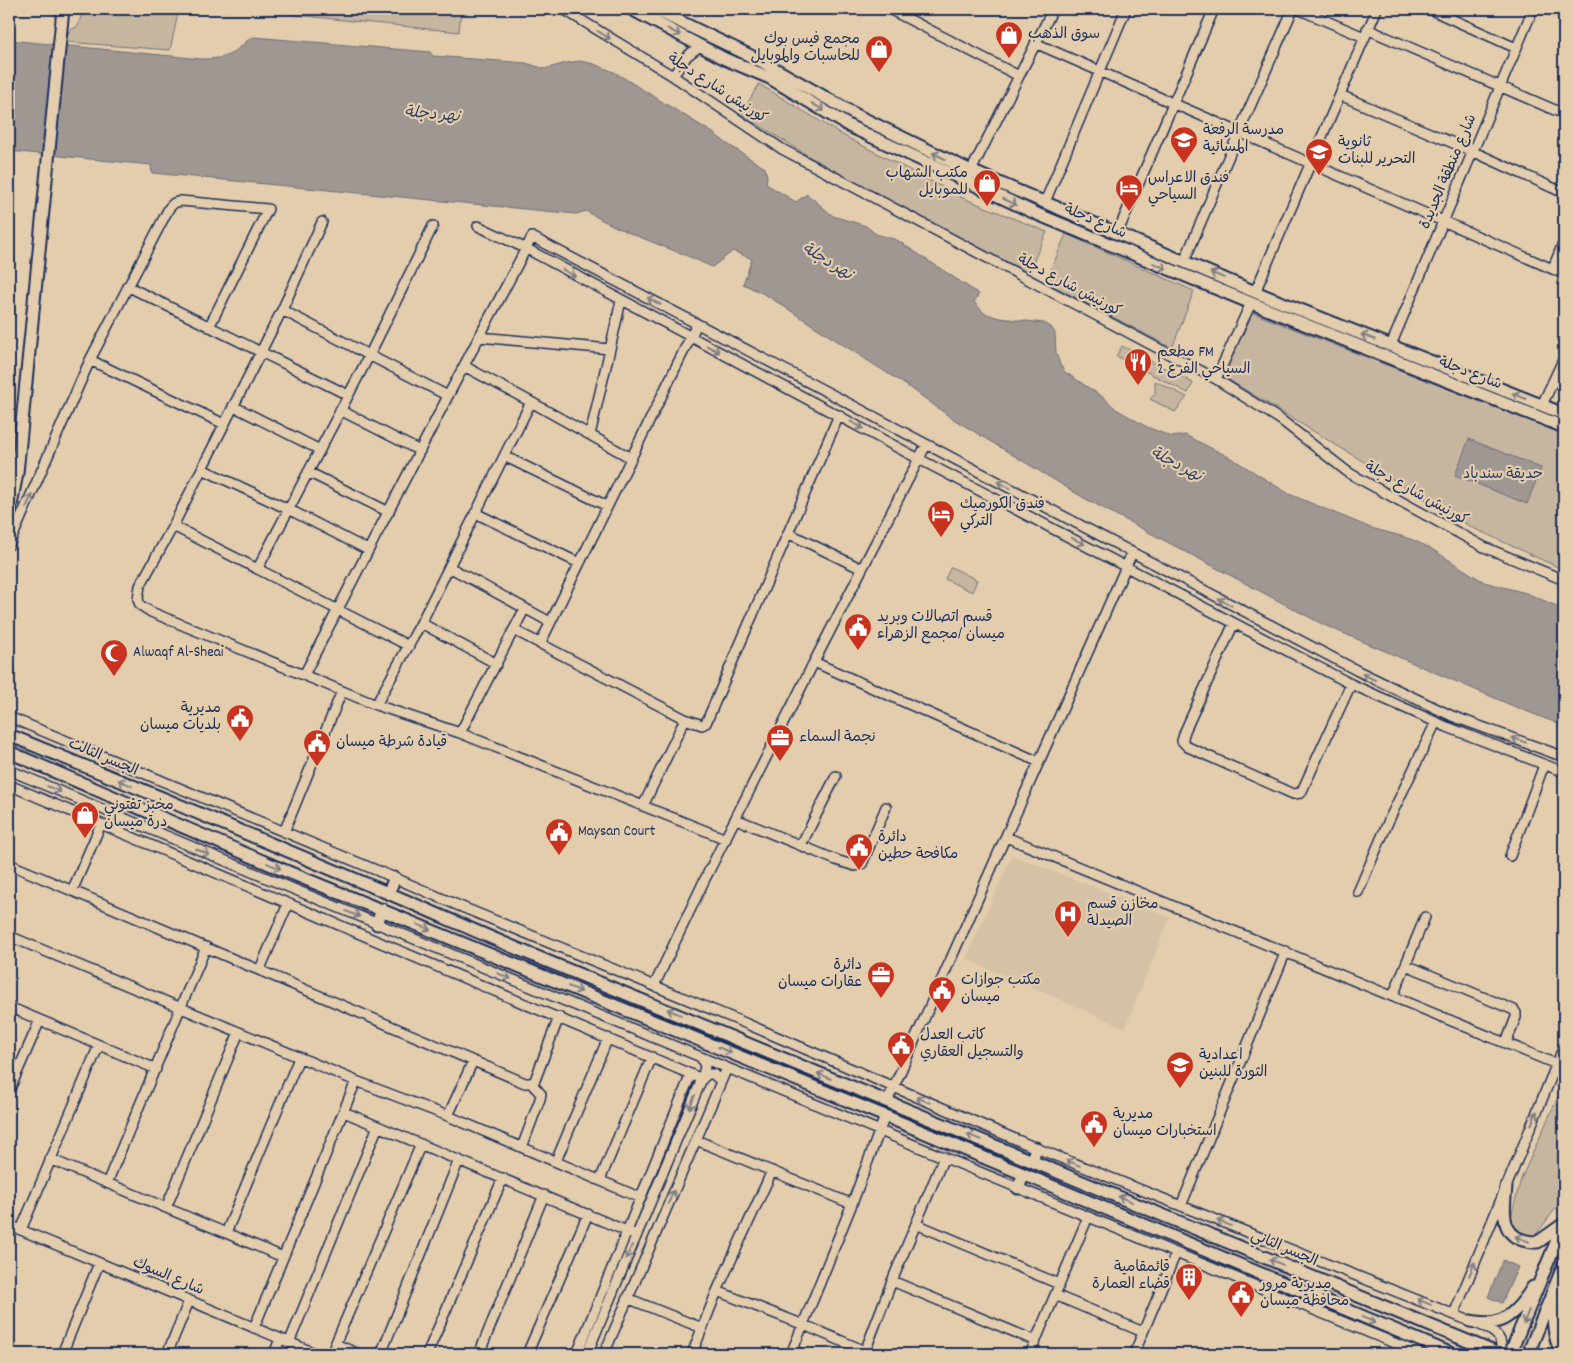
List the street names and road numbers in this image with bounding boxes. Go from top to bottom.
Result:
street label: كورنيش شارع دجلة [663,48,771,130]
street label: شارع منطقة الجديدة [1415,111,1483,233]
street label: شارع دجلة [1060,199,1130,245]
street label: كورنيش شارع دجلة [1013,249,1125,323]
street label: شارع دجلة [1435,352,1505,396]
street label: كورنيش شارع دجلة [1360,456,1472,532]
street label: الجسر الثالث [65,733,141,783]
street label: الجسر الثاني [1247,1225,1321,1273]
street label: شارع السوك [129,1252,207,1302]

